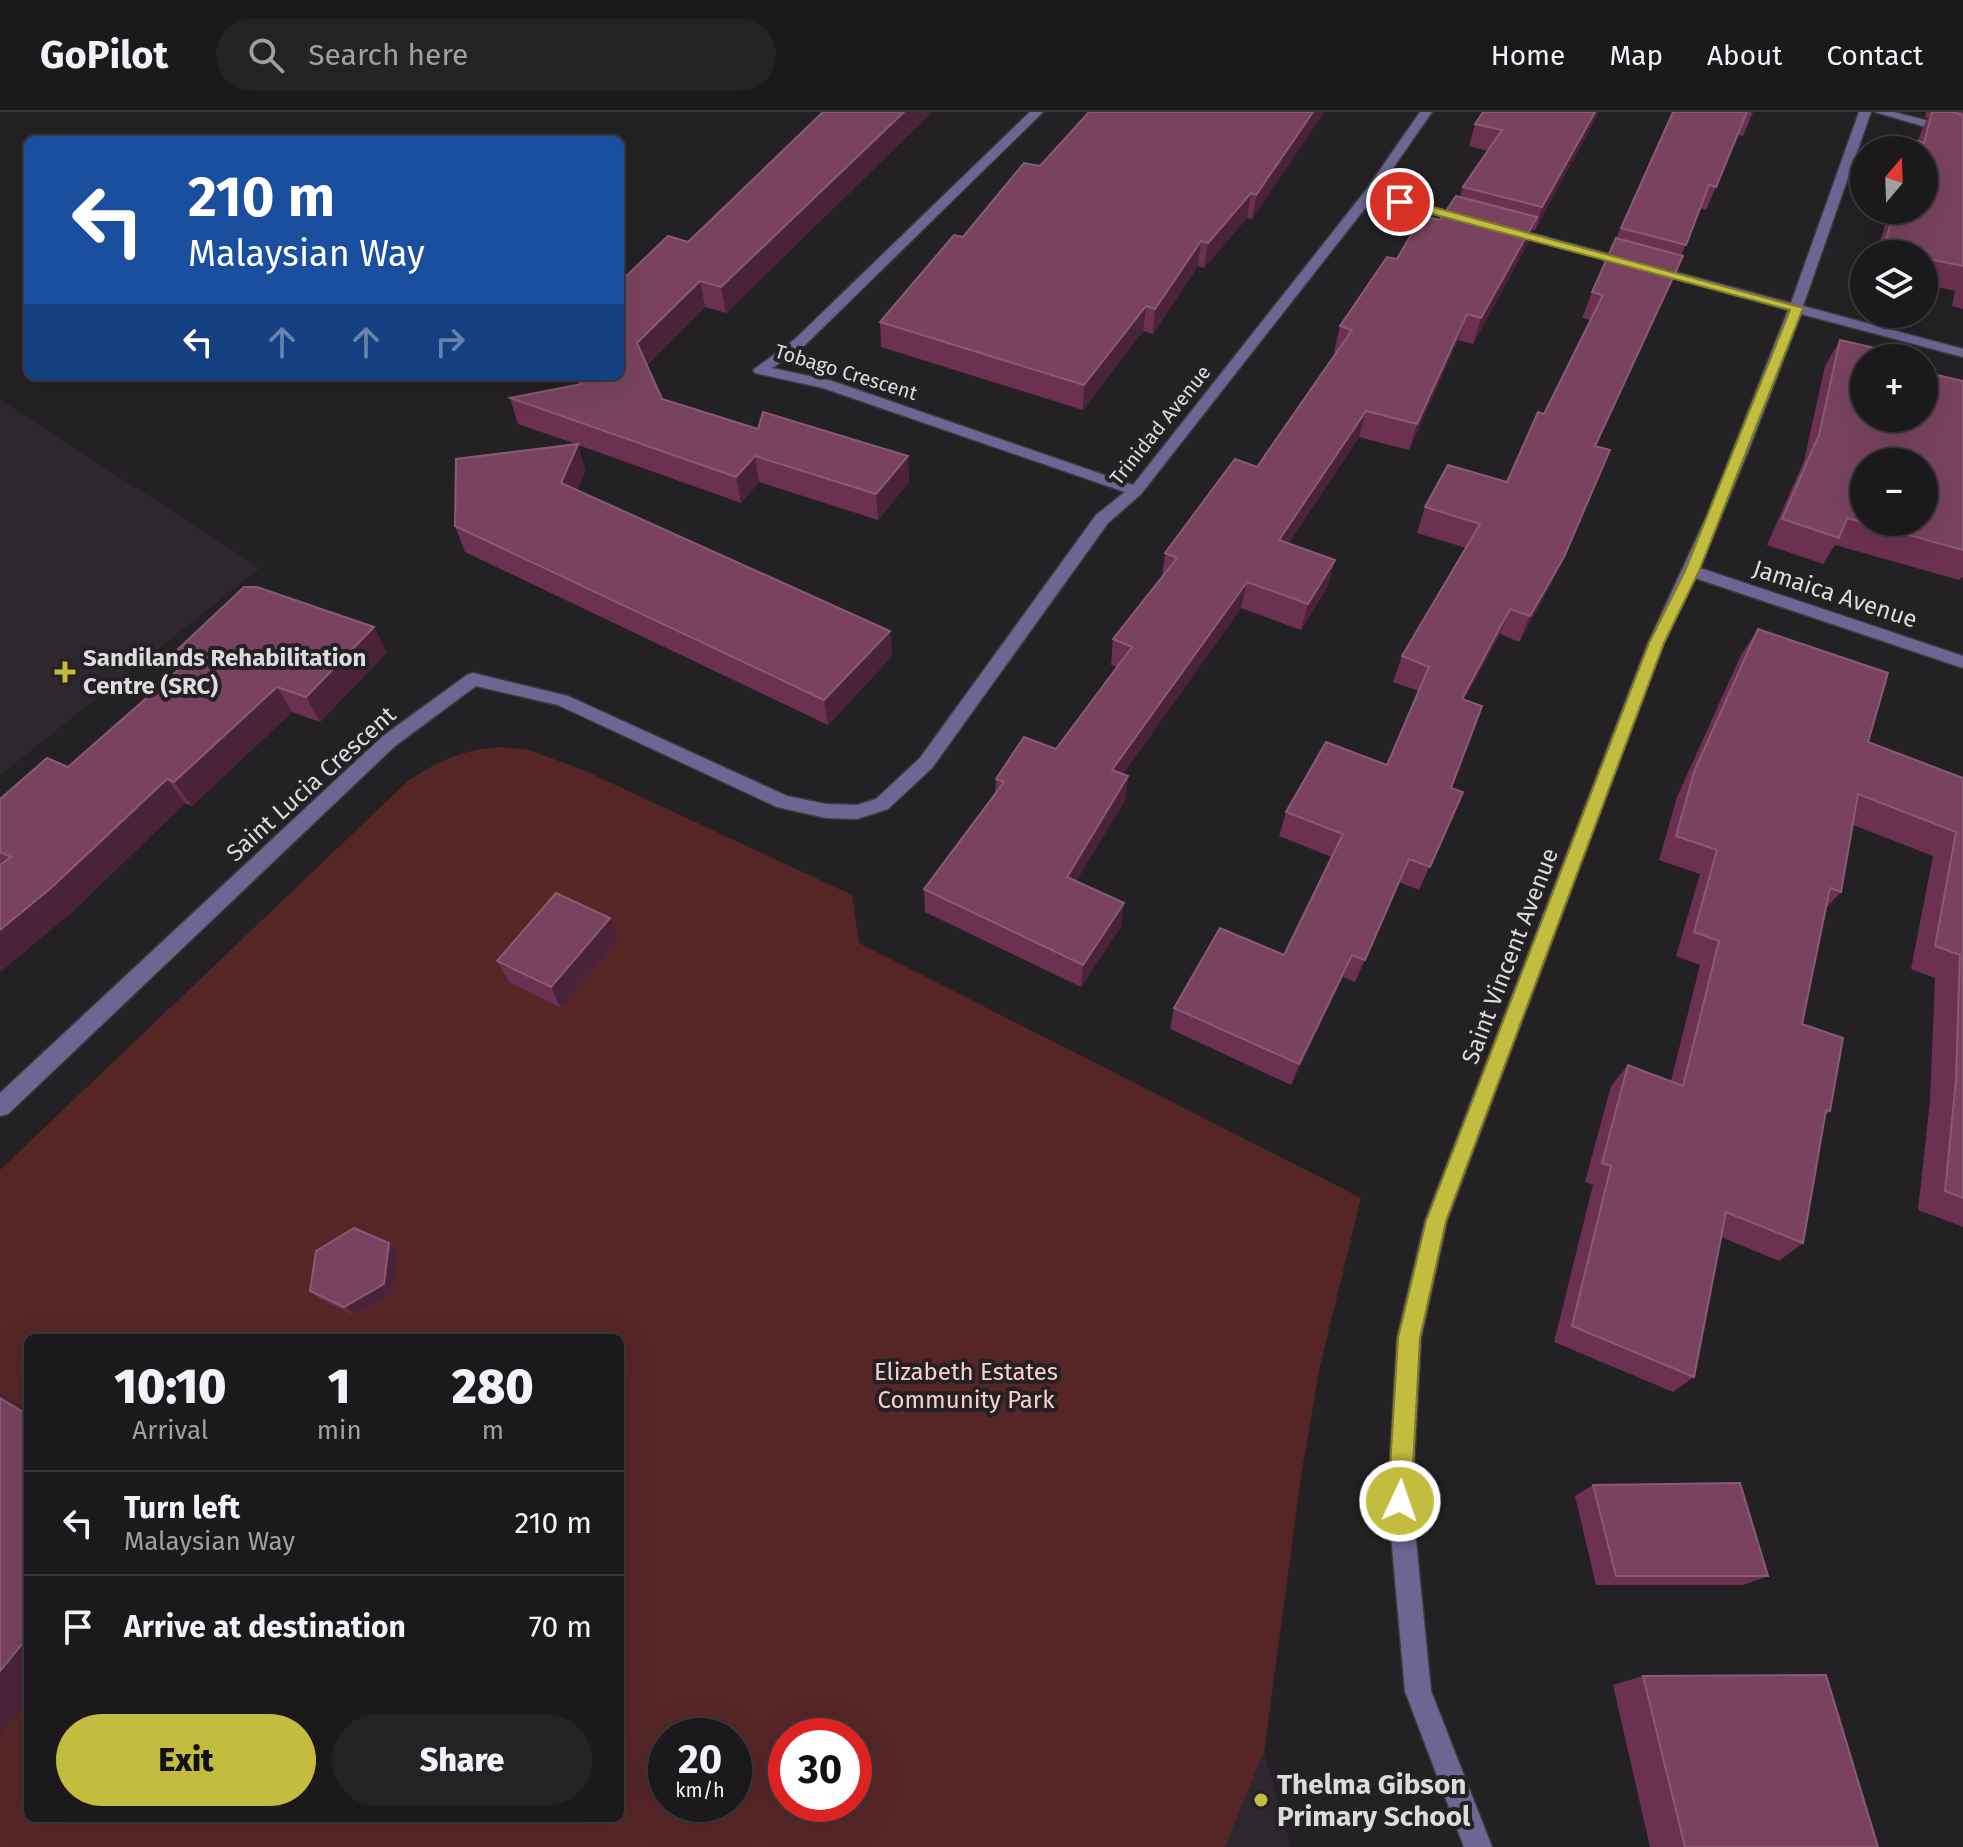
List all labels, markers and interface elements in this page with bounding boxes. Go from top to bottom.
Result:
search box [216,19,776,91]
text: GoPilot [40,32,168,78]
icon: search [244,33,288,77]
text: Search here [308,37,468,73]
text: Home [1491,39,1565,72]
text: Map [1609,39,1663,72]
text: About [1707,39,1782,72]
text: Contact [1826,39,1923,72]
north arrow [1850,136,1938,224]
map controls [1850,136,1938,536]
text: 210 m [188,164,335,231]
icon: left [56,168,160,272]
pin [1366,168,1434,236]
icon: arrive [1378,180,1422,224]
text: Malaysian Way [188,232,425,276]
button: layers [1850,240,1938,328]
icon: left [176,320,220,364]
icon: ahead [260,320,304,364]
icon: ahead [344,320,388,364]
icon: right [428,320,472,364]
street label: Tobago Crescent [772,339,921,405]
button: + [1850,344,1938,432]
street label: Trinidad Avenue [1104,360,1216,490]
button: − [1850,448,1938,536]
street label: Jamaica Avenue [1749,554,1921,634]
place label: Sandilands Rehabilitation Centre (SRC) [83,644,366,700]
marker: Sandilands Rehabilitation Centre (SRC) [54,661,76,683]
street label: Saint Lucia Crescent [221,700,402,867]
street label: Saint Vincent Avenue [1456,844,1564,1068]
text: 10:10 [114,1358,227,1416]
text: 1 [328,1358,351,1416]
text: 280 [452,1358,534,1416]
park label: Elizabeth Estates Community Park [874,1358,1058,1414]
text: Arrival [132,1415,208,1446]
text: min [317,1415,362,1446]
text: m [482,1415,504,1446]
position arrow [1358,1459,1442,1543]
text: Turn left [124,1490,240,1526]
icon: left [56,1501,100,1545]
text: 210 m [515,1505,592,1541]
text: Malaysian Way [124,1526,295,1557]
icon: arrive [56,1605,100,1649]
text: Arrive at destination [124,1609,406,1645]
text: 70 m [529,1609,592,1645]
button: Exit [56,1714,316,1806]
button: Share [332,1714,592,1806]
speed limit sign: 30 [768,1718,872,1822]
text: 20 [678,1736,722,1784]
place label: Thelma Gibson Primary School [1277,1768,1471,1833]
text: km/h [675,1778,725,1802]
marker: Thelma Gibson Primary School [1252,1791,1270,1809]

